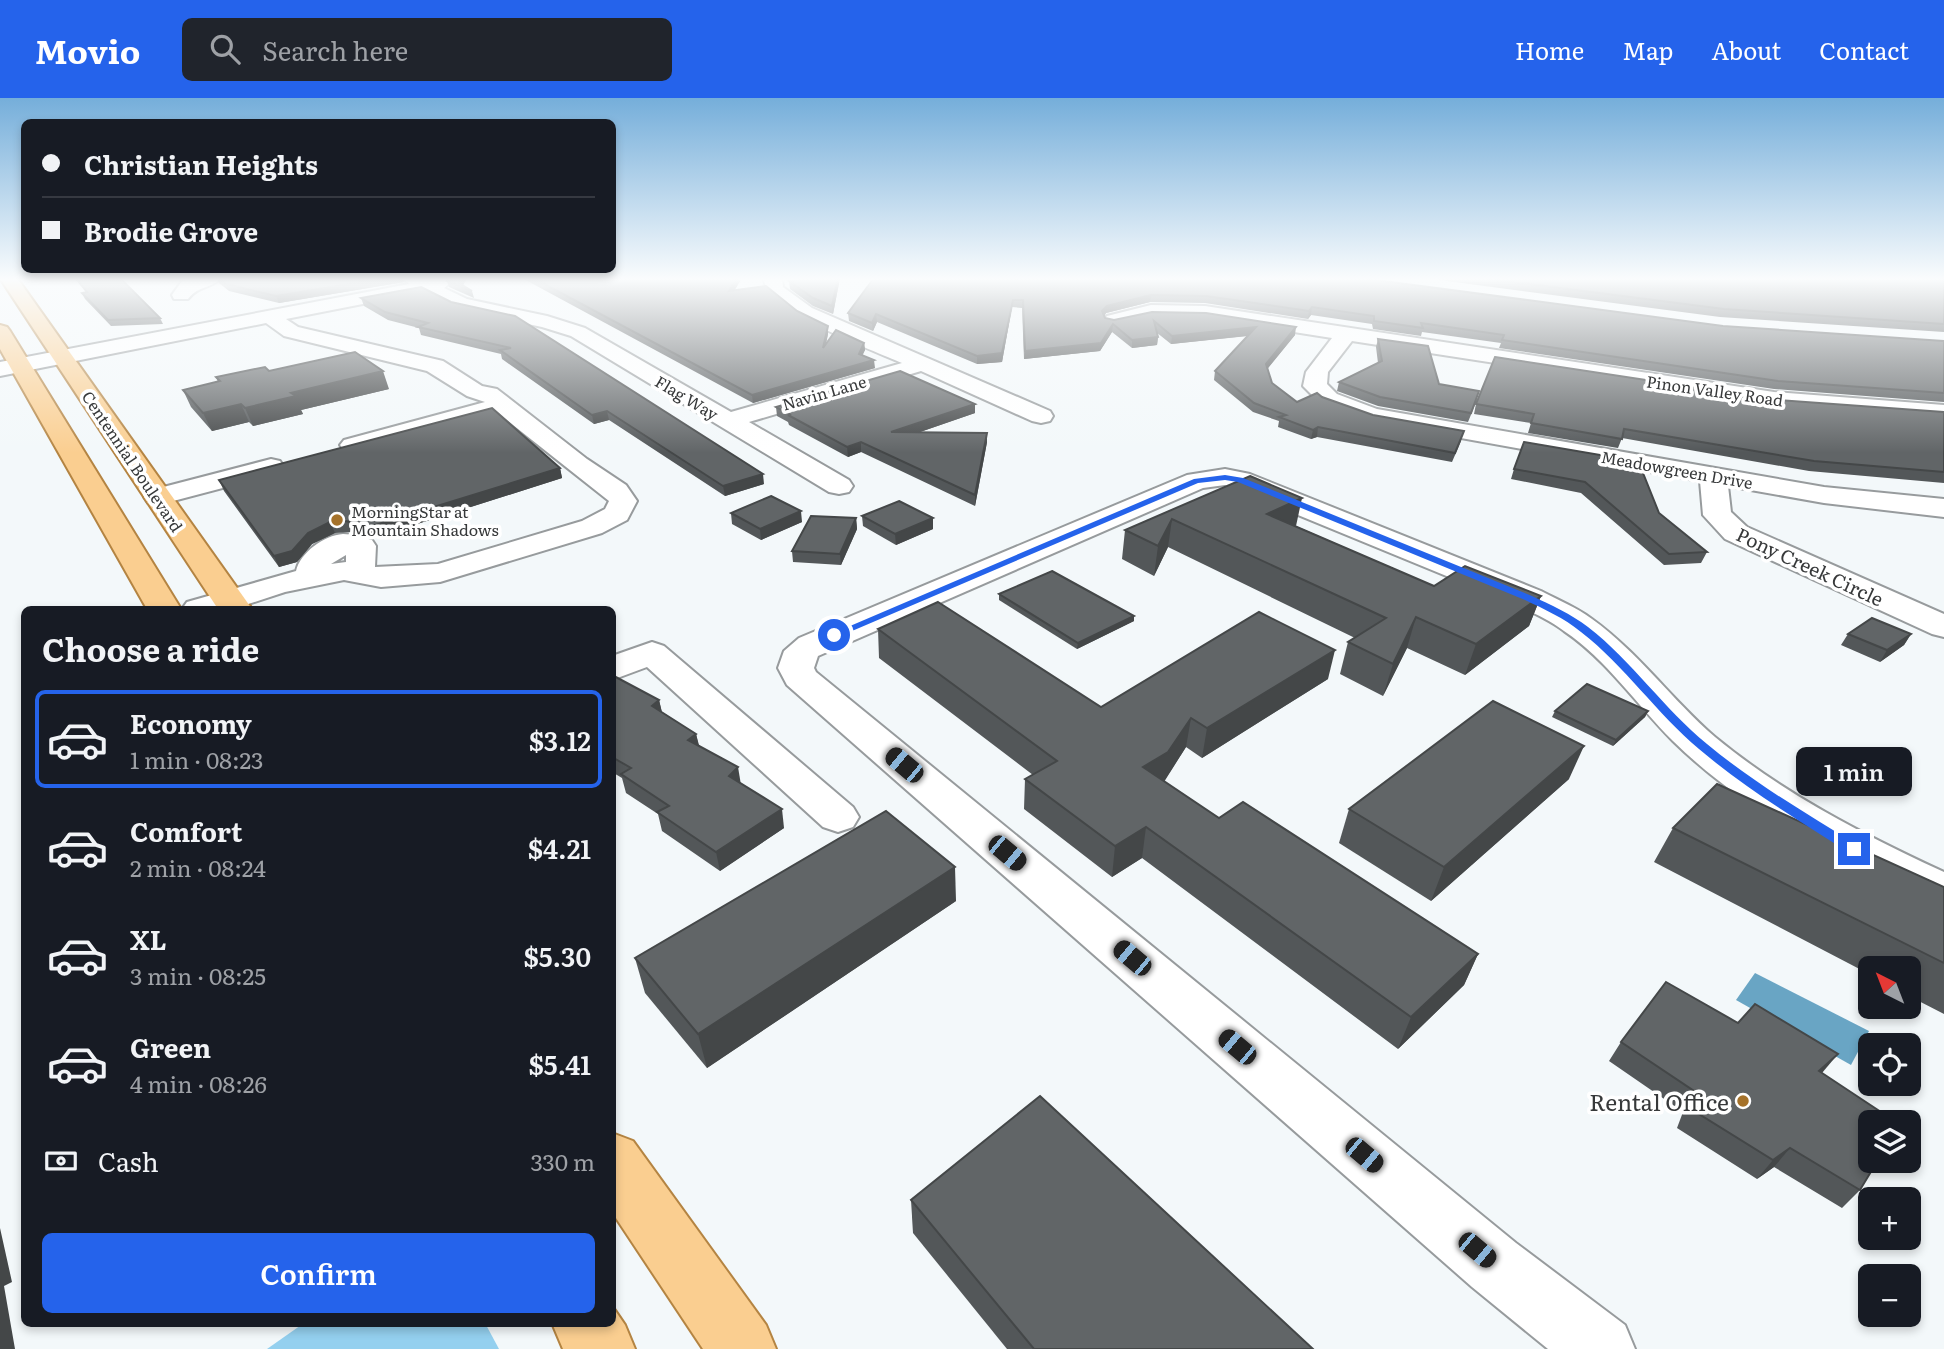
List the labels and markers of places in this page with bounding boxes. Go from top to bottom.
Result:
place label: MorningStar at Mountain Shadows [351,499,499,541]
marker: MorningStar at Mountain Shadows [329,512,345,528]
place label: Rental Office [1589,1084,1729,1118]
marker: Rental Office [1735,1093,1751,1109]

